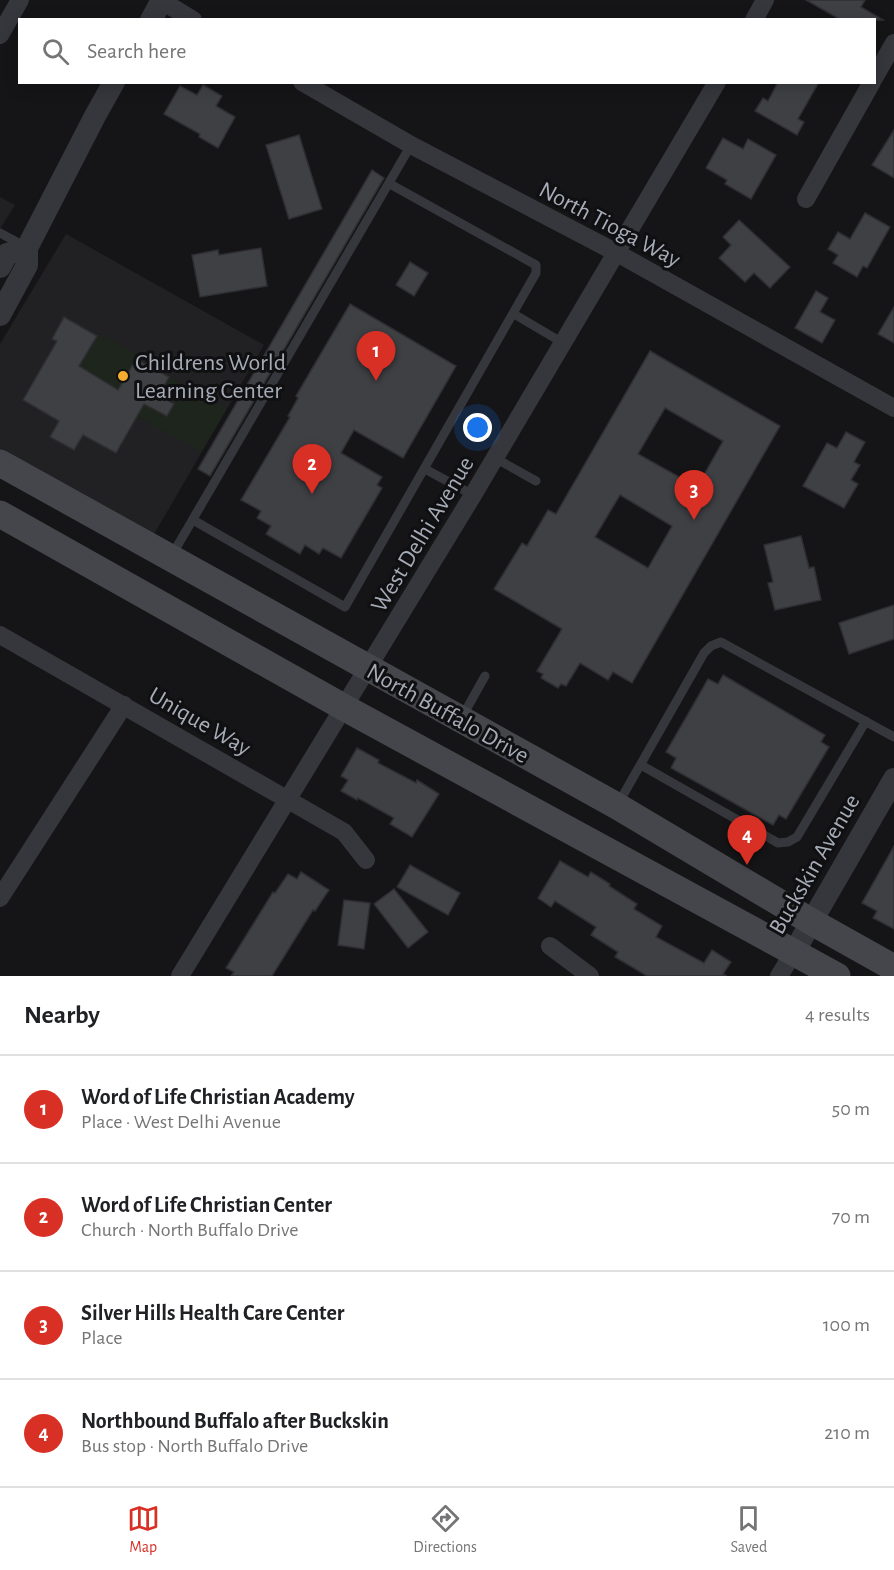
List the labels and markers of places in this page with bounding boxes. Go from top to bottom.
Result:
pin: 1 [356,332,395,381]
place label: Childrens World Learning Center [135,351,286,403]
marker: Childrens World Learning Center [116,369,130,383]
pin: 2 [292,444,332,494]
pin: 3 [674,470,714,520]
pin: 4 [728,816,766,865]

